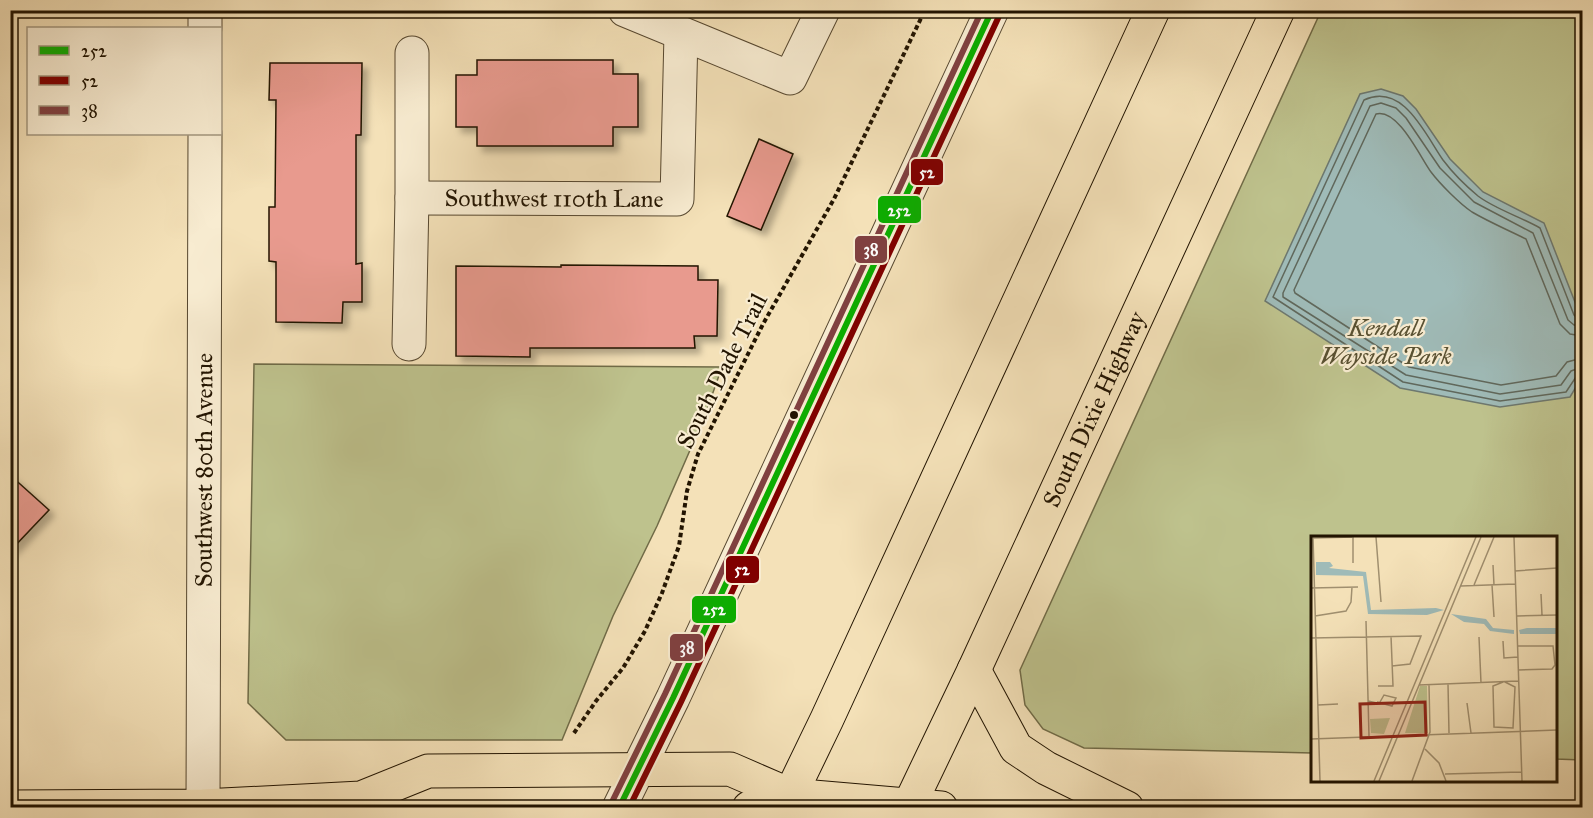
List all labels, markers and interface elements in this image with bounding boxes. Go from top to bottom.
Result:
legend [27,27,222,135]
text: 252 [81,40,107,62]
text: 52 [81,70,98,92]
text: 38 [81,100,98,122]
line badge: 52 [910,158,944,186]
text: 52 [919,163,936,182]
street label: Southwest 110th Lane [444,183,664,214]
line badge: 252 [877,195,922,224]
text: 252 [887,201,912,220]
line badge: 38 [854,235,888,264]
text: 38 [864,240,878,260]
street label: South Dade Trail [670,288,774,454]
street label: South Dixie Highway [1036,306,1152,512]
park label: Kendall Wayside Park [1320,313,1452,371]
street label: Southwest 80th Avenue [189,353,219,587]
unlabelled marker [788,409,800,421]
inset map [1311,536,1557,782]
line badge: 52 [725,555,760,584]
text: 52 [734,560,751,579]
line badge: 252 [691,595,737,624]
text: 252 [702,600,727,619]
line badge: 38 [669,633,704,662]
text: 38 [680,638,694,658]

